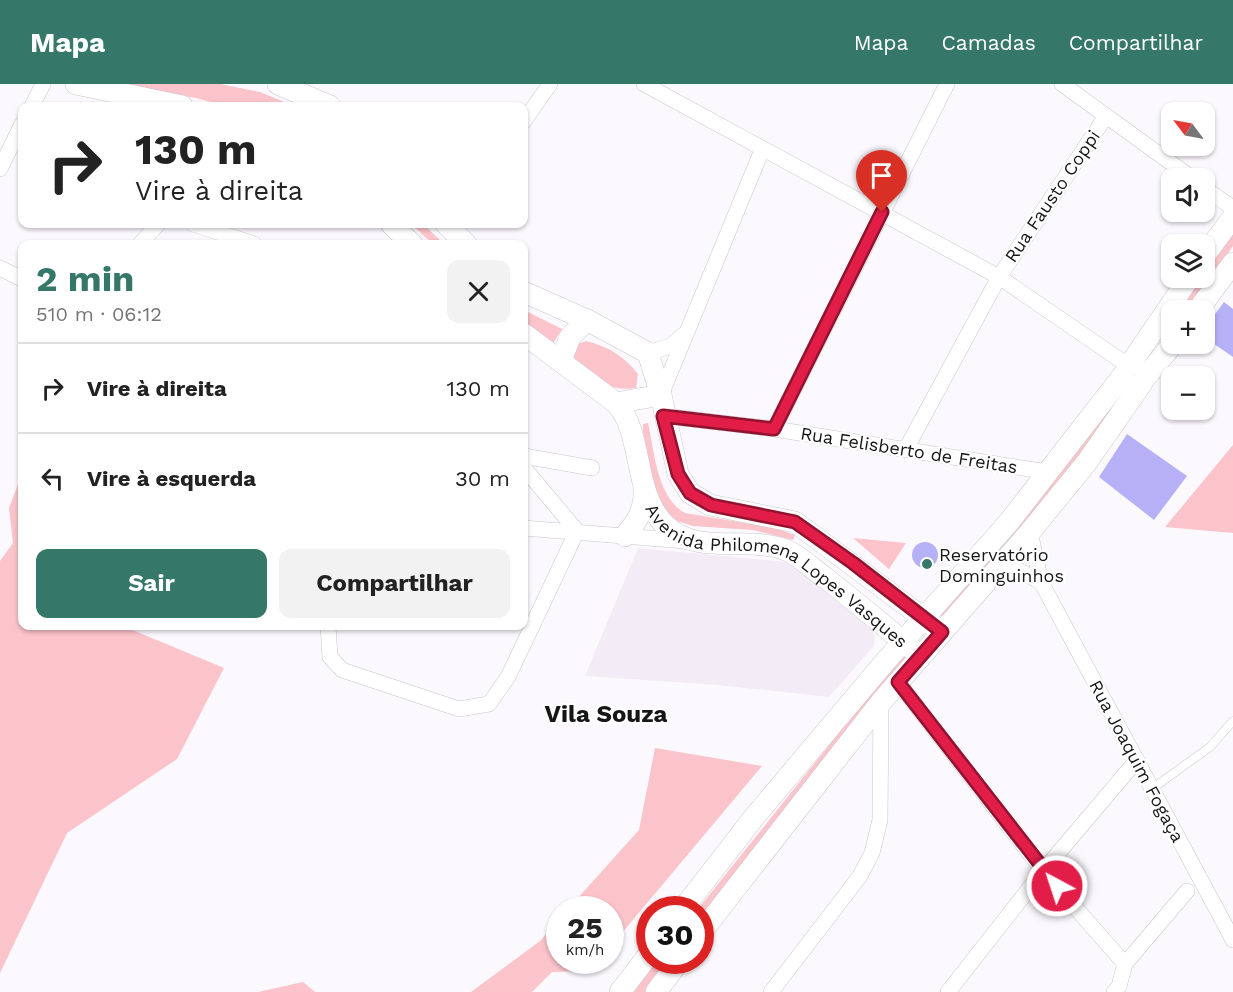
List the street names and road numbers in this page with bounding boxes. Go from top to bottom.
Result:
street label: Rua Fausto Coppi [1000,126,1104,266]
street label: Rua Felisberto de Freitas [799,422,1019,478]
street label: Avenida Philomena Lopes Vasques [642,500,912,652]
street label: Rua Joaquim Fogaça [1085,676,1189,846]

